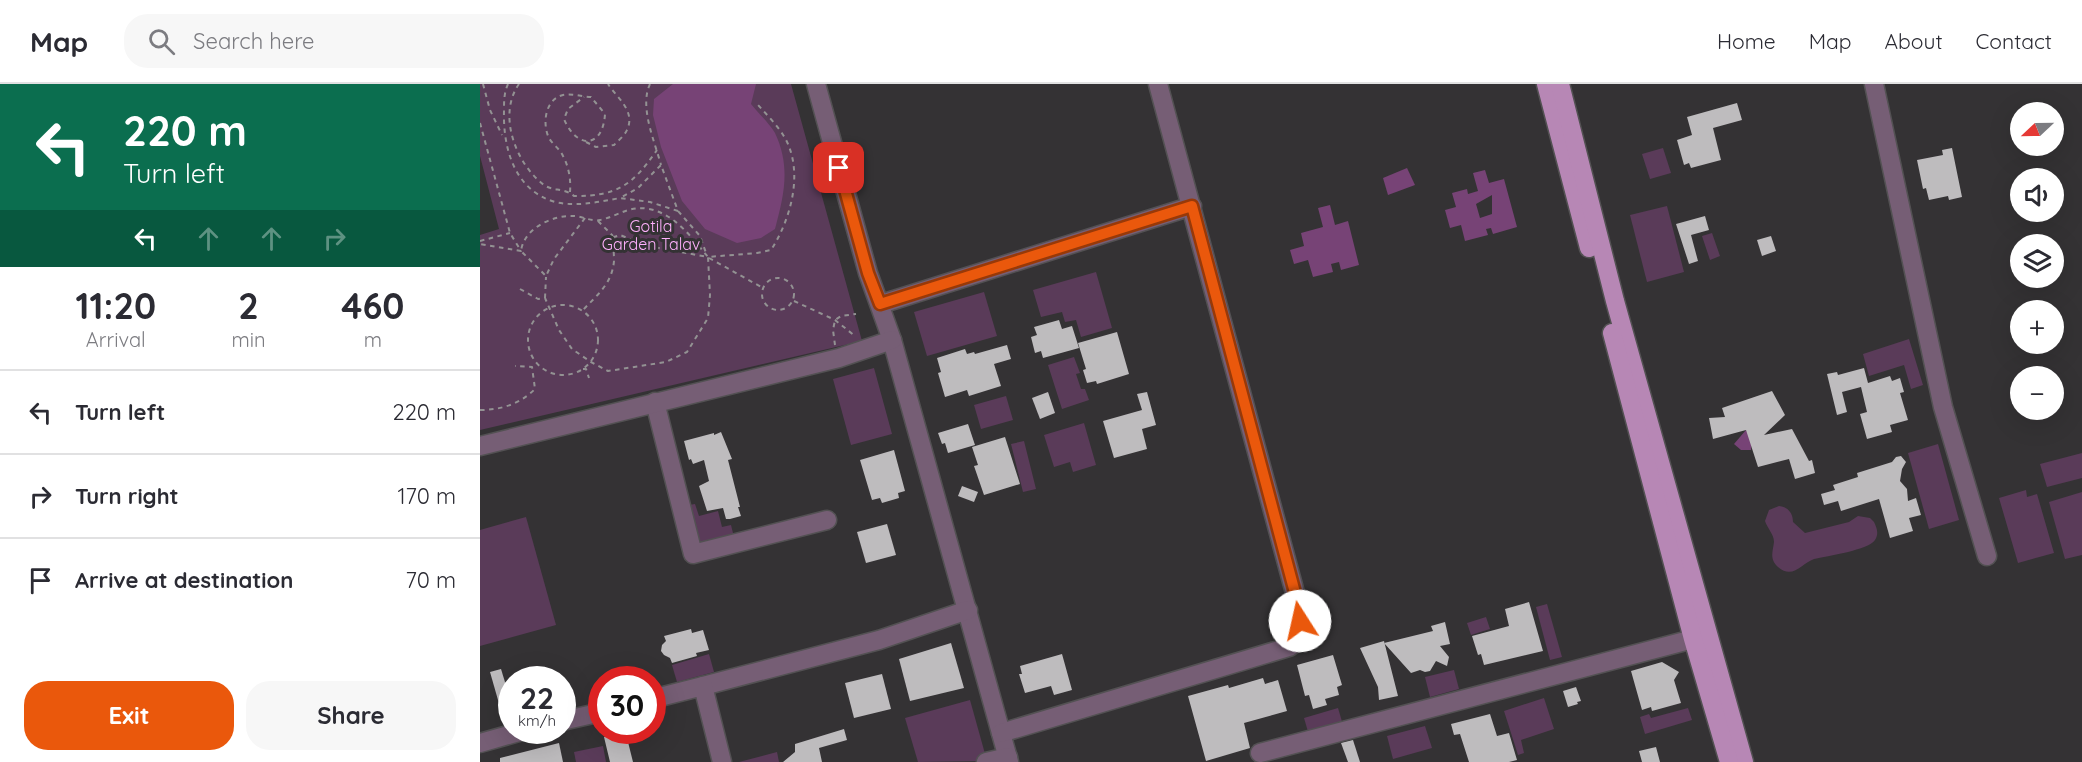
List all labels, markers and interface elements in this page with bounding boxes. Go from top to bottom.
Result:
search box [124,14,544,68]
text: Map [30,24,88,59]
icon: search [145,25,178,58]
text: Search here [193,27,315,55]
text: Home [1717,28,1776,54]
text: Map [1809,28,1852,54]
text: About [1885,28,1943,54]
text: Contact [1976,28,2052,54]
north arrow [2010,102,2064,156]
map controls [2010,102,2064,420]
text: 220 m [123,104,247,157]
icon: left [24,108,102,186]
pin [813,142,864,193]
icon: arrive [822,151,855,184]
text: Turn left [123,156,225,190]
button: sound [2010,168,2064,222]
park label: Gotila Garden Talav [602,216,700,254]
icon: left [129,222,162,255]
icon: ahead [192,222,225,255]
icon: ahead [255,222,288,255]
icon: right [318,222,351,255]
button: layers [2010,234,2064,288]
text: 11:20 [76,283,156,328]
text: 2 [238,283,259,328]
text: 460 [341,283,404,328]
button: + [2010,300,2064,354]
text: Arrival [86,327,146,352]
text: min [232,327,266,352]
text: m [364,327,382,352]
button: − [2010,366,2064,420]
icon: left [24,396,57,429]
text: Turn left [75,398,165,426]
text: 220 m [392,398,456,426]
icon: right [24,480,57,513]
text: Turn right [75,482,179,510]
text: 170 m [397,482,456,510]
icon: arrive [24,564,57,597]
text: Arrive at destination [75,566,293,594]
text: 70 m [406,566,456,594]
position arrow [1268,589,1332,653]
speed limit sign: 30 [588,666,666,744]
text: 22 [520,679,554,717]
button: Exit [24,681,234,750]
button: Share [246,681,456,750]
text: km/h [518,711,556,730]

